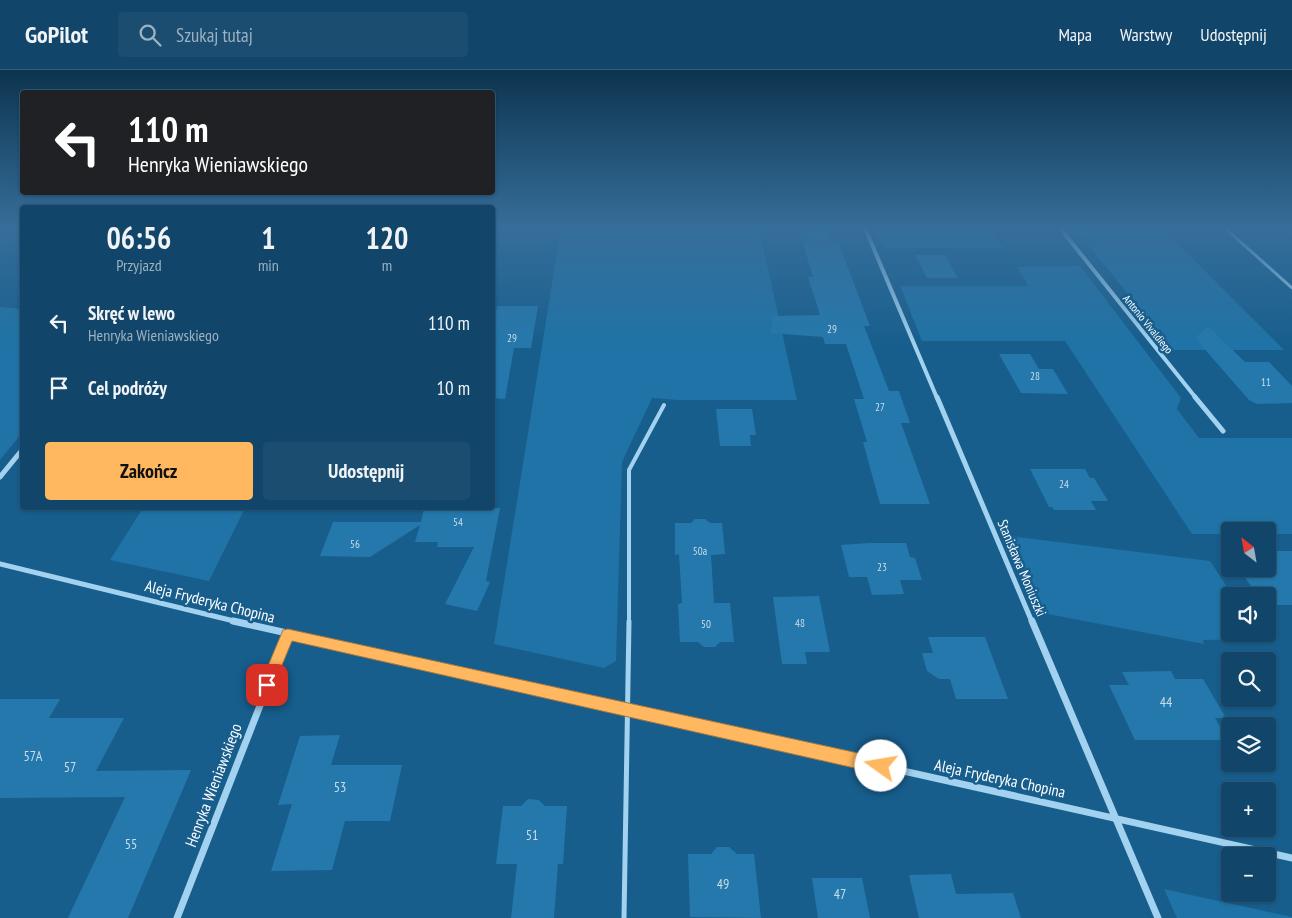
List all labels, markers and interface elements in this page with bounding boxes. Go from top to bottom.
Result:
search box [118,12,468,57]
text: GoPilot [25,19,88,50]
icon: search [136,21,164,49]
text: Szukaj tutaj [176,23,253,47]
text: Mapa [1058,23,1092,46]
text: Warstwy [1120,23,1172,46]
text: Udostępnij [1200,23,1267,46]
text: 110 m [128,106,209,152]
icon: left [45,110,110,175]
text: Henryka Wieniawskiego [128,150,308,178]
text: 06:56 [107,218,171,257]
text: 1 [261,218,276,257]
text: 120 [365,218,408,257]
text: Przyjazd [116,255,162,275]
text: min [258,255,279,275]
text: m [382,255,392,275]
street label: Antonio Vivaldiego [1120,292,1176,356]
text: Skręć w lewo [88,301,175,325]
icon: left [45,309,73,337]
text: 110 m [428,311,470,335]
house number: 29 [827,322,837,336]
text: Henryka Wieniawskiego [88,325,219,345]
house number: 29 [507,331,517,345]
house number: 28 [1030,369,1040,383]
icon: arrive [45,374,73,402]
house number: 11 [1261,375,1271,389]
text: Cel podróży [88,376,167,400]
text: 10 m [437,376,470,400]
house number: 27 [875,400,885,414]
button: Zakończ [45,442,253,500]
button: Udostępnij [263,442,470,500]
house number: 24 [1059,477,1069,491]
house number: 54 [453,515,463,529]
street label: Stanisława Moniuszki [993,517,1051,619]
north arrow [1221,522,1276,578]
map controls [1221,522,1276,902]
house number: 56 [350,537,360,551]
house number: 50a [693,544,707,558]
house number: 23 [877,560,887,574]
street label: Aleja Fryderyka Chopina [143,575,277,627]
button: sound [1221,587,1276,642]
house number: 48 [795,616,805,630]
house number: 50 [701,617,711,631]
button: search [1221,652,1276,707]
pin [246,664,288,706]
icon: arrive [253,671,281,699]
house number: 44 [1160,693,1173,711]
button: layers [1221,717,1276,772]
street label: Henryka Wieniawskiego [180,720,246,850]
position arrow [854,739,906,791]
house number: 57A [24,747,43,765]
street label: Aleja Fryderyka Chopina [933,754,1067,802]
house number: 57 [64,758,76,776]
house number: 53 [334,778,346,796]
button: + [1221,782,1276,837]
house number: 51 [526,826,538,844]
house number: 55 [125,835,137,853]
button: − [1221,847,1276,902]
house number: 49 [717,875,729,893]
house number: 47 [834,885,846,903]

